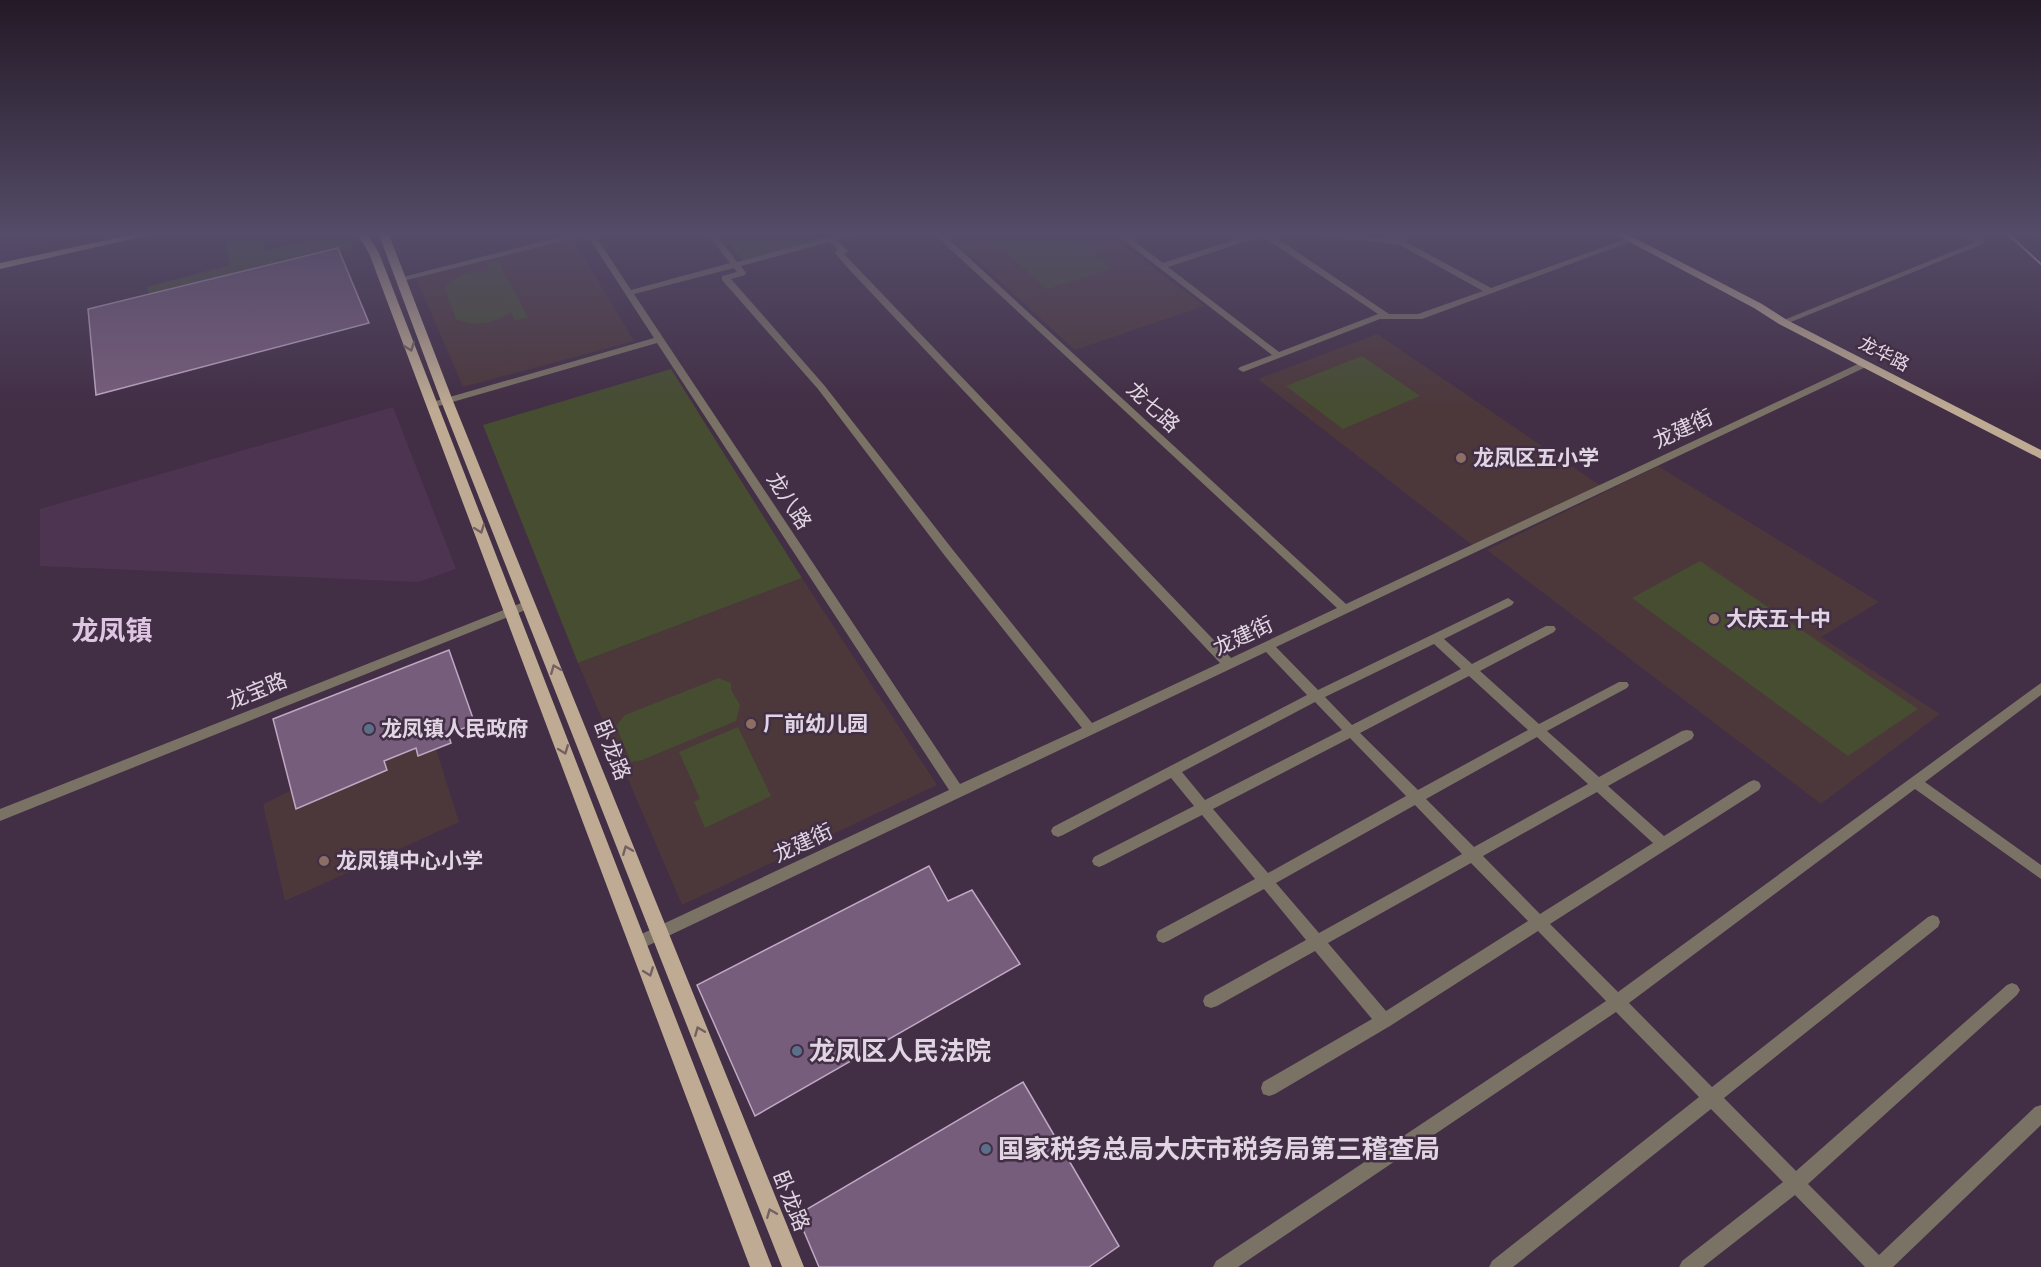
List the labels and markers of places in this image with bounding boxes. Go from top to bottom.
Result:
place label: 龙凤区五小学 [1473,444,1599,470]
marker: 龙凤区五小学 [1454,451,1468,465]
place label: 大庆五十中 [1726,605,1831,631]
marker: 大庆五十中 [1707,612,1721,626]
place label: 厂前幼儿园 [763,710,868,736]
place label: 龙凤镇人民政府 [381,715,528,741]
marker: 厂前幼儿园 [744,717,758,731]
marker: 龙凤镇人民政府 [362,722,376,736]
place label: 龙凤镇中心小学 [336,847,483,873]
marker: 龙凤镇中心小学 [317,854,331,868]
place label: 龙凤区人民法院 [809,1035,991,1066]
marker: 龙凤区人民法院 [790,1044,804,1058]
place label: 国家税务总局大庆市税务局第三稽查局 [998,1133,1440,1164]
marker: 国家税务总局大庆市税务局第三稽查局 [979,1142,993,1156]

